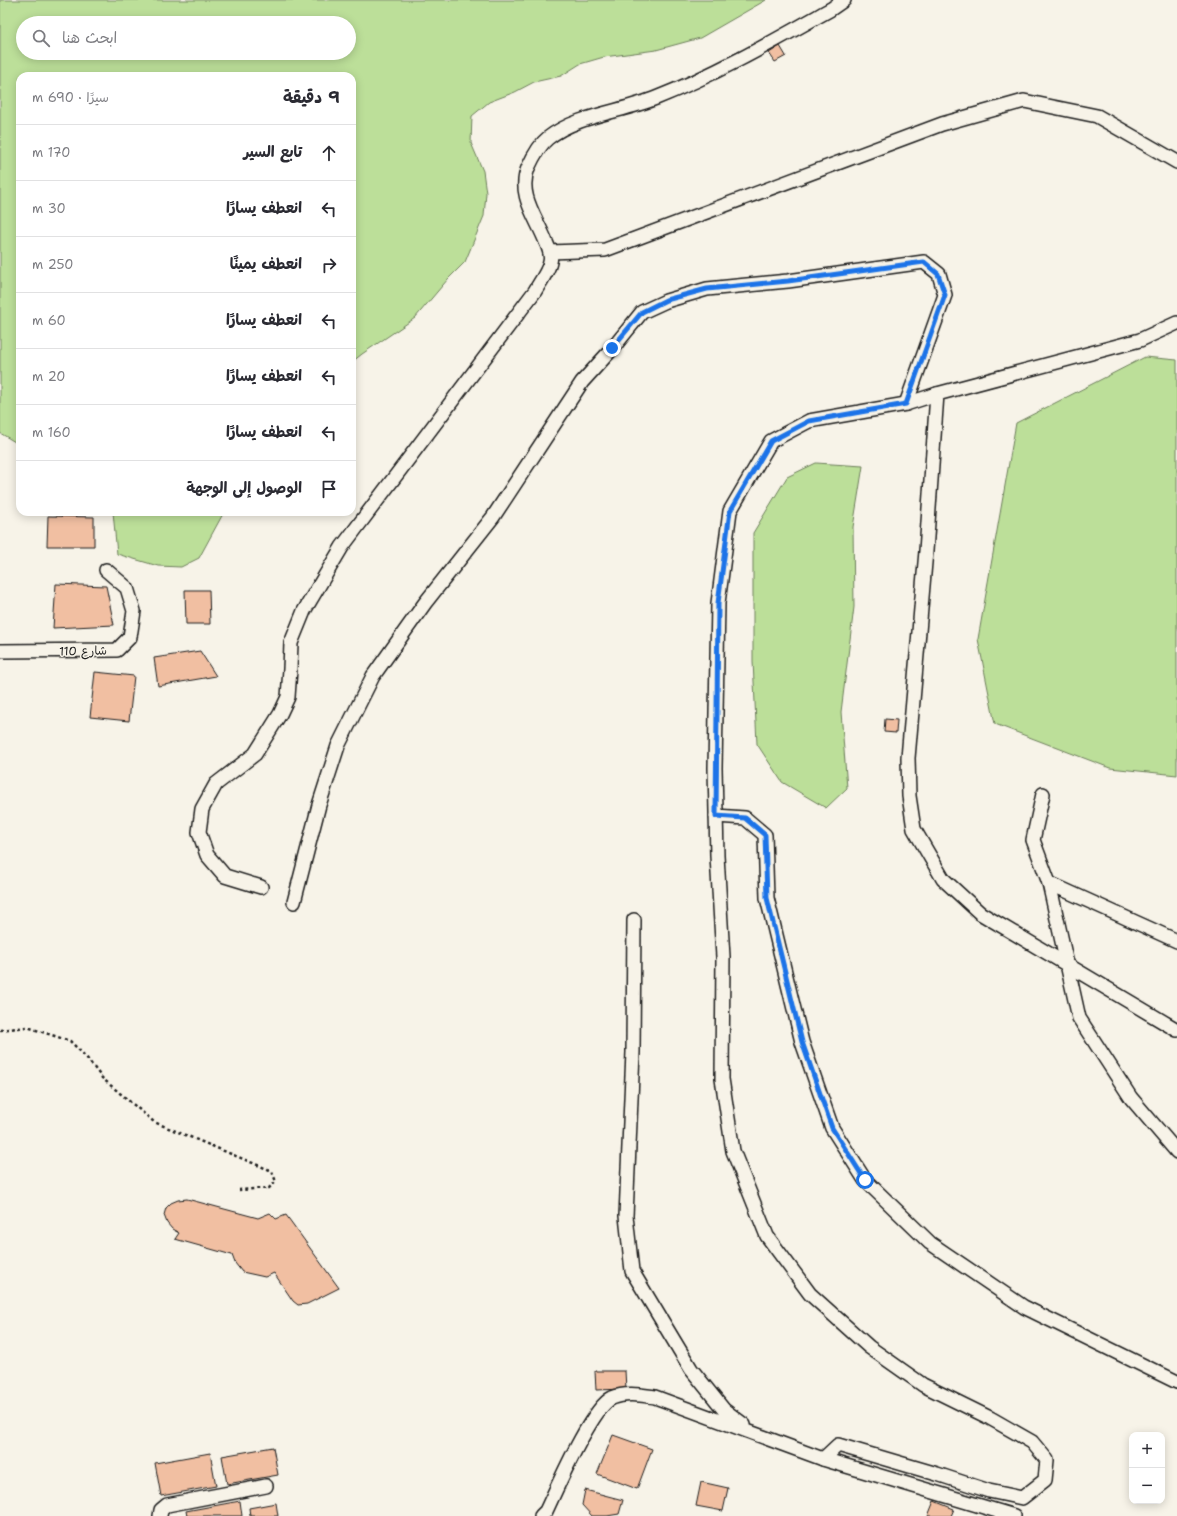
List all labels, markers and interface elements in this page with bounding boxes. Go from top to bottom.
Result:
search box [16,16,356,60]
icon: search [30,27,52,49]
text: ابحث هنا [62,28,117,48]
text: 9 دقيقة [283,86,340,108]
text: سيرًا · 690 m [32,89,109,106]
text: تابع السير [243,142,302,162]
icon: ahead [318,142,340,164]
text: 170 m [32,144,70,161]
text: انعطف يسارًا [226,198,302,218]
icon: left [318,198,340,220]
text: 30 m [32,200,66,217]
text: انعطف يمينًا [230,254,302,274]
icon: right [318,254,340,276]
text: 250 m [32,256,73,273]
text: انعطف يسارًا [226,310,302,330]
icon: left [318,310,340,332]
text: 60 m [32,312,66,329]
route end [603,339,621,357]
text: انعطف يسارًا [226,366,302,386]
icon: left [318,366,340,388]
text: 20 m [32,368,65,385]
text: انعطف يسارًا [226,422,302,442]
icon: left [318,422,340,444]
text: 160 m [32,424,71,441]
text: الوصول إلى الوجهة [186,478,302,498]
icon: arrive [318,478,340,500]
street label: شارع 110 [59,643,107,660]
route start [856,1171,874,1189]
map controls [1129,1432,1165,1504]
button: + [1129,1432,1165,1468]
button: − [1129,1468,1165,1504]

